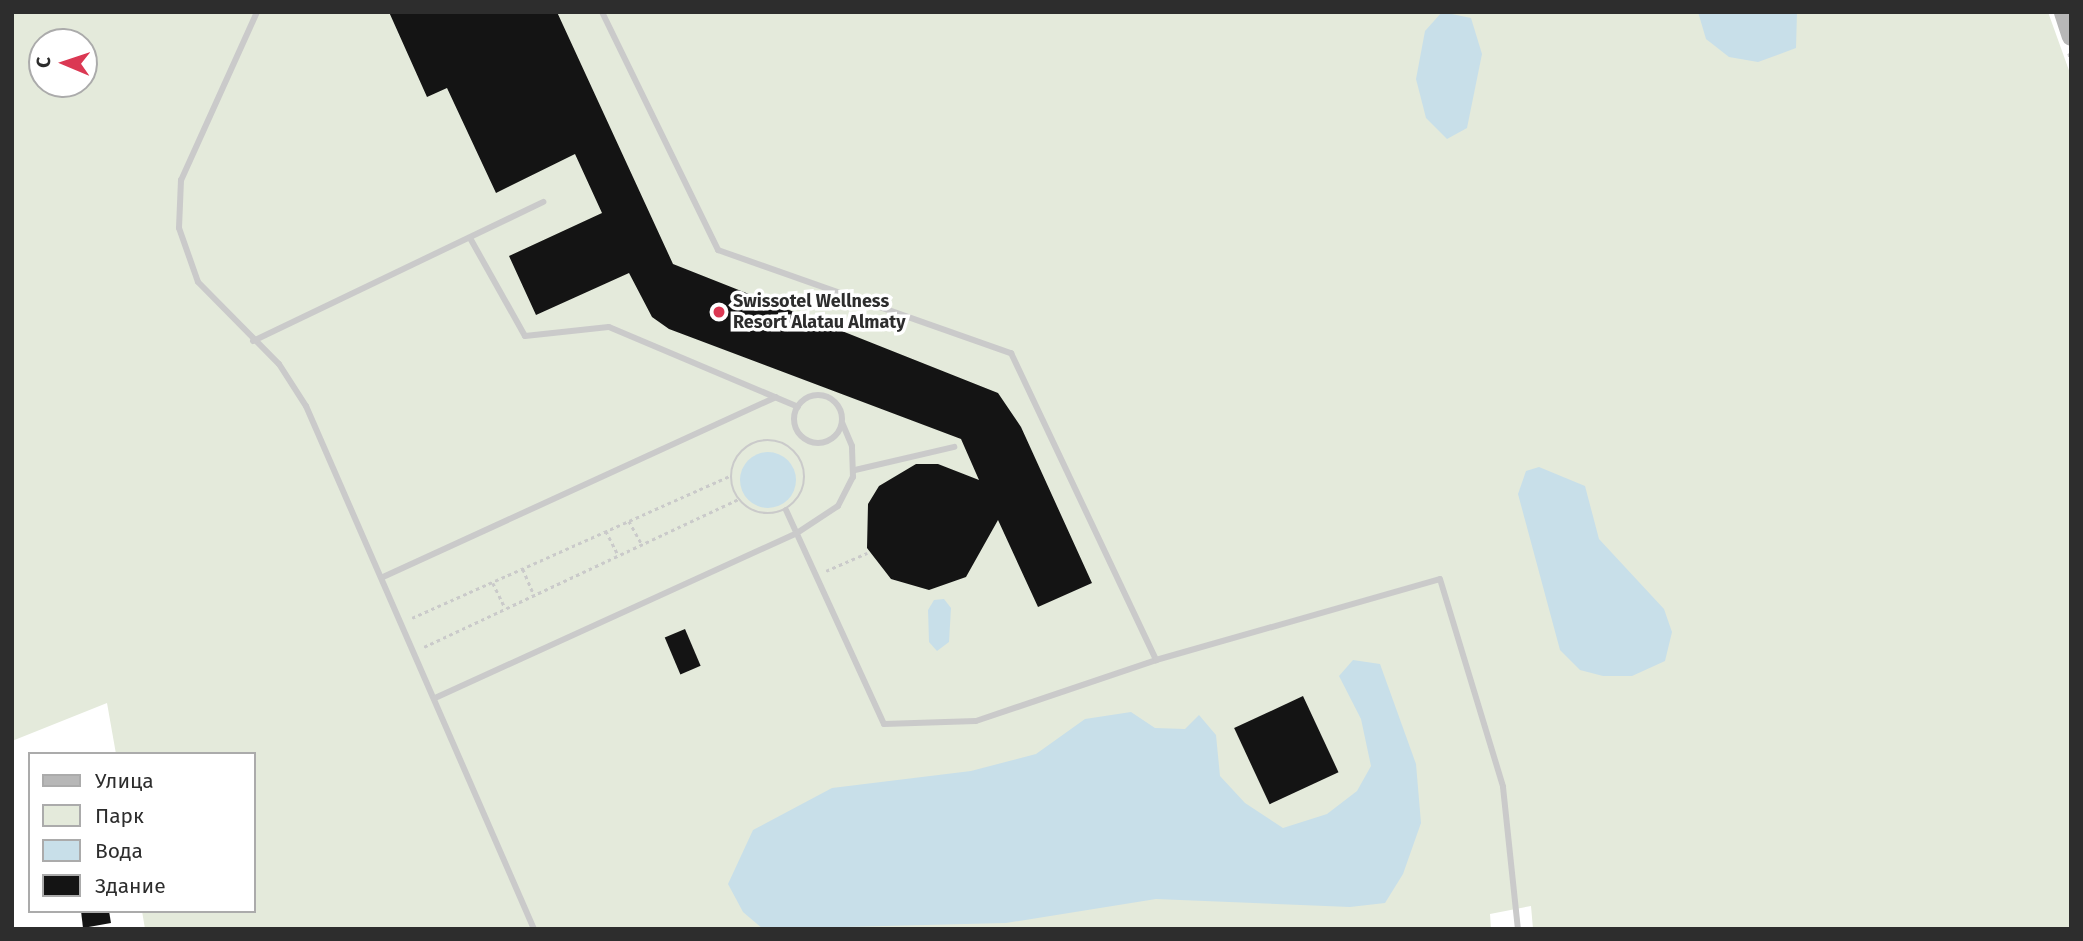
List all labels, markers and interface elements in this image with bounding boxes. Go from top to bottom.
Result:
north arrow [28,28,98,98]
text: С [32,56,55,68]
place label: Swissotel Wellness Resort Alatau Almaty [733,291,906,334]
marker: Swissotel Wellness Resort Alatau Almaty [711,304,727,320]
legend [28,752,256,913]
text: Улица [95,768,154,794]
text: Парк [95,803,144,829]
text: Вода [95,838,143,864]
text: Здание [95,873,166,899]

